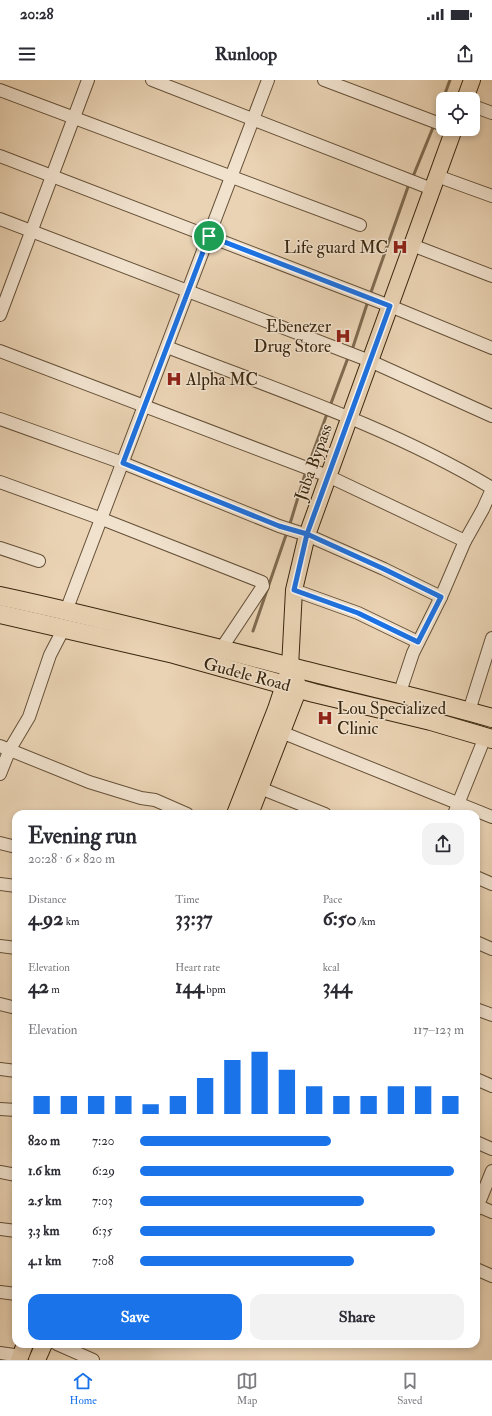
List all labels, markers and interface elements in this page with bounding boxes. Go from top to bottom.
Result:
text: 20:28 [20,5,54,24]
icon: menu [16,43,38,65]
text: Runloop [215,43,277,66]
icon: share [454,43,476,65]
map controls [436,92,480,136]
button: locate [436,92,480,136]
pin [192,219,226,253]
icon: arrive [198,225,220,247]
place label: Life guard MC [284,237,388,258]
hospital icon: Life guard MC [391,238,409,256]
place label: Ebenezer Drug Store [254,316,332,357]
hospital icon: Ebenezer Drug Store [334,327,352,345]
place label: Alpha MC [185,369,258,391]
hospital icon: Alpha MC [165,370,183,388]
street label: Juba Bypass [290,421,338,505]
street label: Gudele Road [201,653,293,696]
place label: Lou Specialized Clinic [337,698,447,739]
hospital icon: Lou Specialized Clinic [316,709,334,727]
text: Evening run [28,822,137,850]
button: share [422,823,464,865]
text: 20:28 · 6 × 820 m [28,851,115,867]
text: Distance [28,893,66,906]
text: Time [175,893,199,906]
text: Pace [323,893,342,906]
text: 4.92 [28,906,63,931]
text: 33:37 [175,906,213,931]
text: 6:50 [323,906,357,931]
text: km [63,915,80,928]
text: /km [357,915,376,928]
text: Elevation [28,961,70,974]
text: Heart rate [175,961,220,974]
text: kcal [323,961,340,974]
text: 42 [28,974,49,999]
text: 144 [175,974,204,999]
text: 344 [323,974,352,999]
text: m [49,983,60,996]
text: bpm [204,983,226,996]
text: Elevation [28,1022,78,1038]
text: 117–123 m [413,1022,464,1038]
text: 820 m [28,1133,60,1149]
text: 7:20 [92,1133,114,1149]
text: 1.6 km [28,1163,61,1179]
text: 6:29 [92,1163,115,1179]
text: 2.5 km [28,1193,62,1209]
text: 7:03 [92,1193,113,1209]
text: 3.3 km [28,1223,60,1239]
text: 6:35 [92,1223,112,1239]
text: 4.1 km [28,1253,61,1269]
text: 7:08 [92,1253,114,1269]
button: Save [28,1294,242,1340]
button: Share [250,1294,464,1340]
tab: Home [70,1370,97,1407]
tab: Map [236,1370,258,1407]
tab: Saved [397,1370,422,1407]

